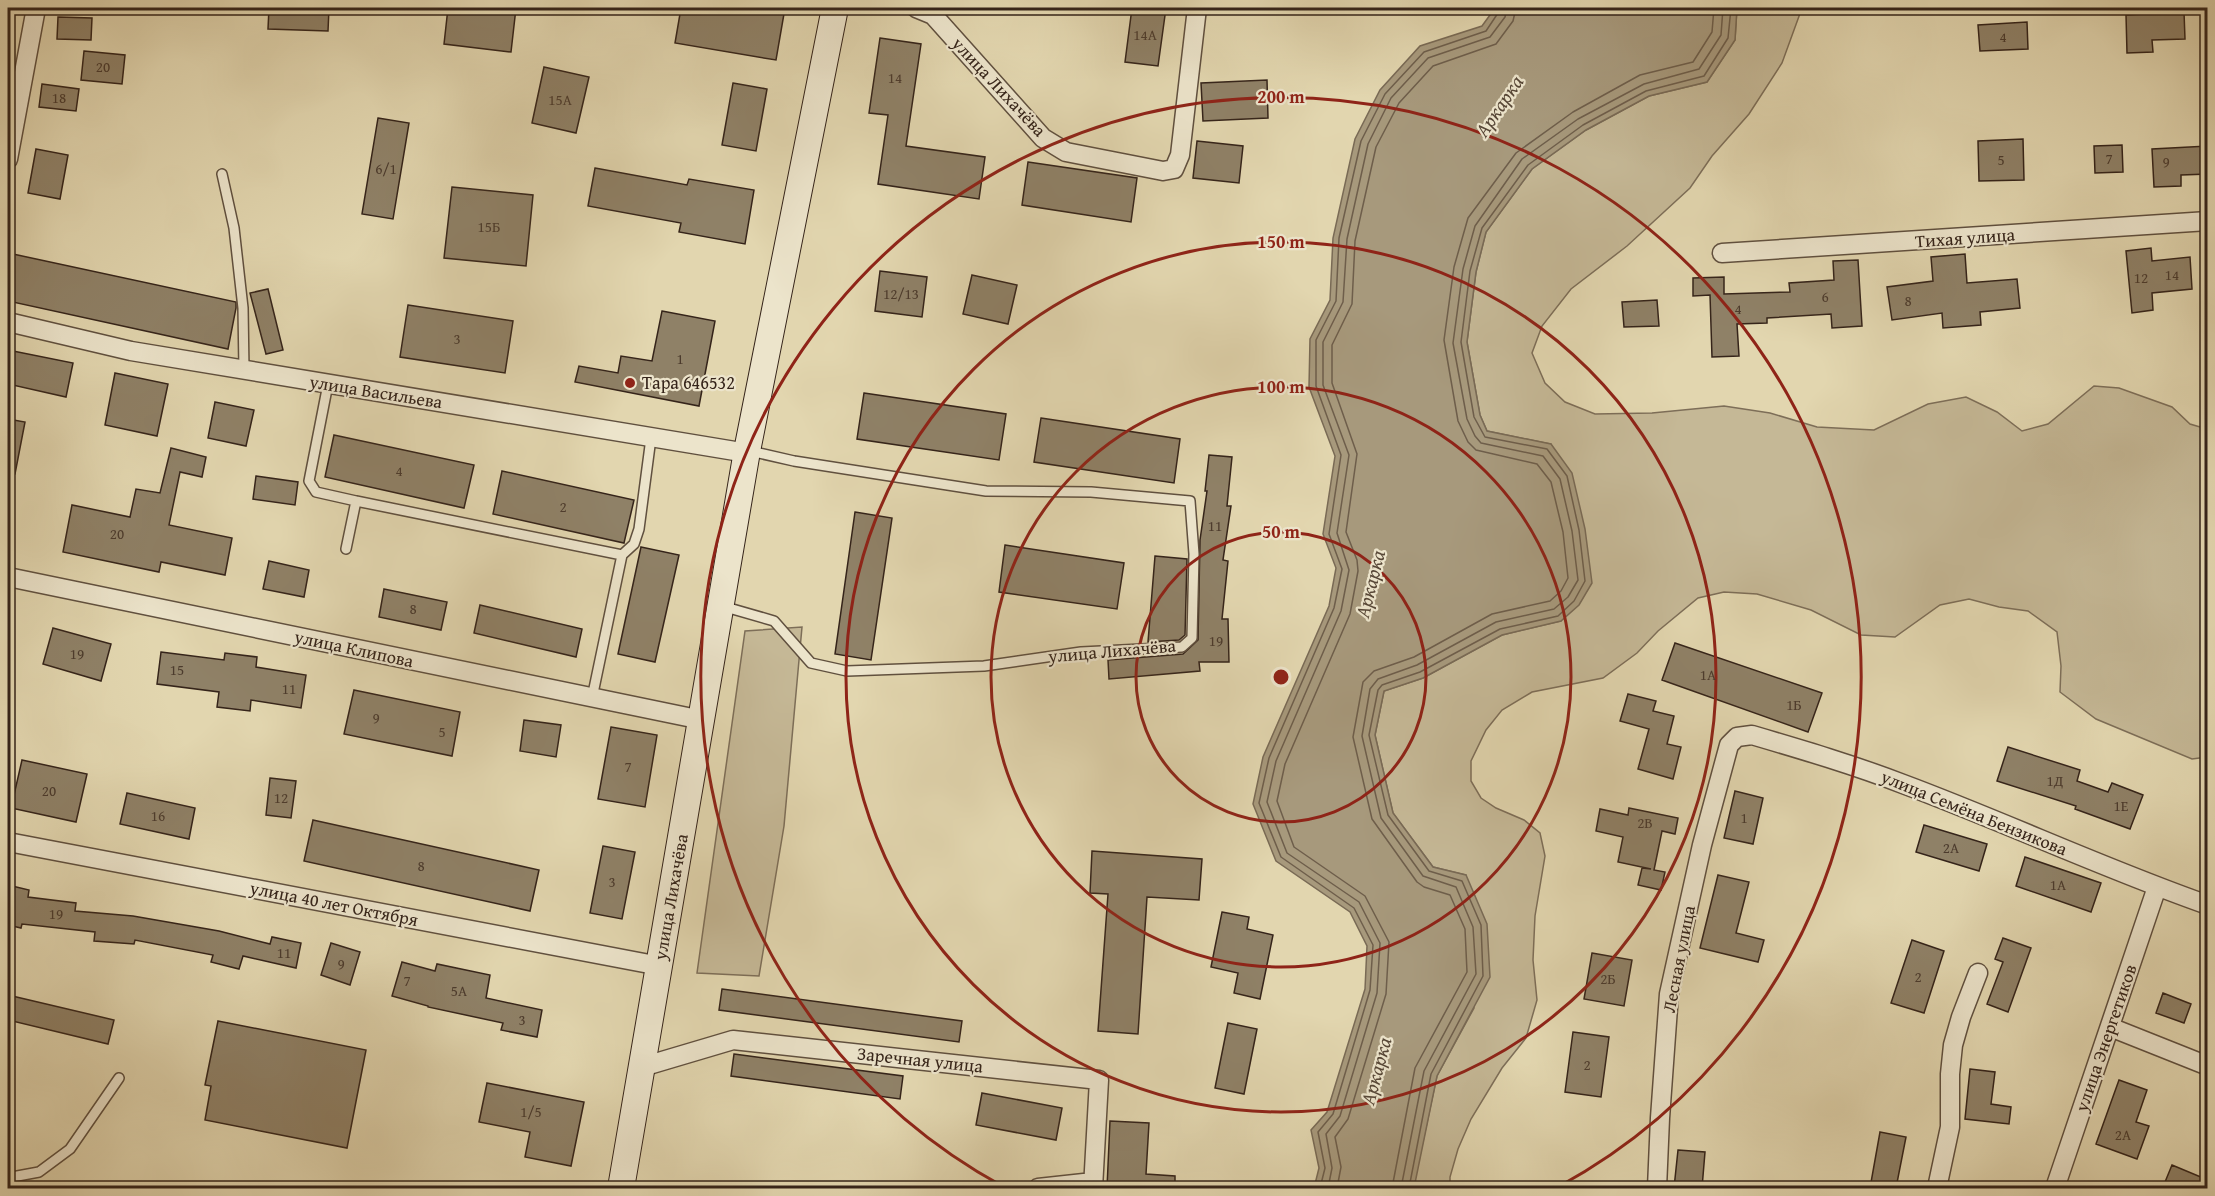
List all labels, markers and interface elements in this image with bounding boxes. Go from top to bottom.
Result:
house number: 14А [1133,24,1157,45]
house number: 4 [1999,26,2007,47]
street label: улица Лихачёва [945,30,1053,143]
house number: 20 [96,56,110,77]
house number: 14 [888,67,902,88]
water label: Аркарка [1467,68,1530,143]
text: 200 m [1257,83,1305,110]
house number: 18 [52,87,66,108]
house number: 15А [548,89,572,110]
house number: 7 [2105,148,2113,169]
house number: 5 [1997,149,2005,170]
house number: 9 [2162,151,2170,172]
house number: 6/1 [375,158,397,179]
house number: 15Б [478,216,500,237]
street label: Тихая улица [1914,221,2016,254]
text: 150 m [1257,228,1305,255]
house number: 14 [2165,264,2179,285]
house number: 12 [2134,267,2148,288]
house number: 12/13 [883,283,919,304]
house number: 6 [1821,286,1829,307]
house number: 8 [1904,290,1912,311]
house number: 4 [1734,298,1742,319]
house number: 3 [453,328,461,349]
house number: 1 [676,348,684,369]
street label: улица Васильева [307,368,445,415]
place label: Тара 646532 [642,369,735,396]
text: 100 m [1257,373,1305,400]
marker: Тара 646532 [623,376,637,390]
house number: 4 [395,460,403,481]
house number: 2 [559,496,567,517]
house number: 11 [1208,515,1222,536]
text: 50 m [1262,518,1301,545]
house number: 20 [110,523,124,544]
water label: Аркарка [1347,546,1392,622]
house number: 8 [409,598,417,619]
street label: улица Клипова [291,623,416,674]
house number: 19 [1209,630,1223,651]
street label: улица Лихачёва [1046,631,1177,670]
house number: 19 [70,643,84,664]
house number: 15 [170,659,184,680]
house number: 1А [1700,664,1716,685]
centre of rings [1271,667,1291,687]
house number: 11 [282,678,296,699]
house number: 1Б [1786,694,1802,715]
house number: 9 [372,707,380,728]
house number: 5 [438,721,446,742]
house number: 7 [624,756,632,777]
street label: улица Семёна Бензикова [1876,762,2072,862]
house number: 1Д [2047,770,2064,791]
house number: 20 [42,780,56,801]
house number: 12 [274,787,288,808]
house number: 1Е [2114,795,2129,816]
house number: 16 [151,805,165,826]
house number: 1 [1740,807,1748,828]
house number: 2В [1637,812,1653,833]
street label: улица Лихачёва [646,831,695,963]
house number: 2А [1943,837,1959,858]
house number: 8 [417,855,425,876]
house number: 3 [608,871,616,892]
street label: улица 40 лет Октября [247,874,421,933]
house number: 1А [2050,874,2066,895]
house number: 19 [49,903,63,924]
street label: Лесная улица [1655,903,1702,1015]
house number: 11 [277,942,291,963]
house number: 9 [337,953,345,974]
street label: улица Энергетиков [2067,960,2143,1116]
house number: 2 [1914,966,1922,987]
house number: 2Б [1600,968,1616,989]
house number: 7 [403,970,411,991]
house number: 5А [451,980,467,1001]
house number: 3 [518,1009,526,1030]
water label: Аркарка [1352,1033,1399,1109]
street label: Заречная улица [856,1039,985,1080]
house number: 2 [1583,1054,1591,1075]
house number: 1/5 [520,1101,542,1122]
house number: 2А [2115,1124,2131,1145]

